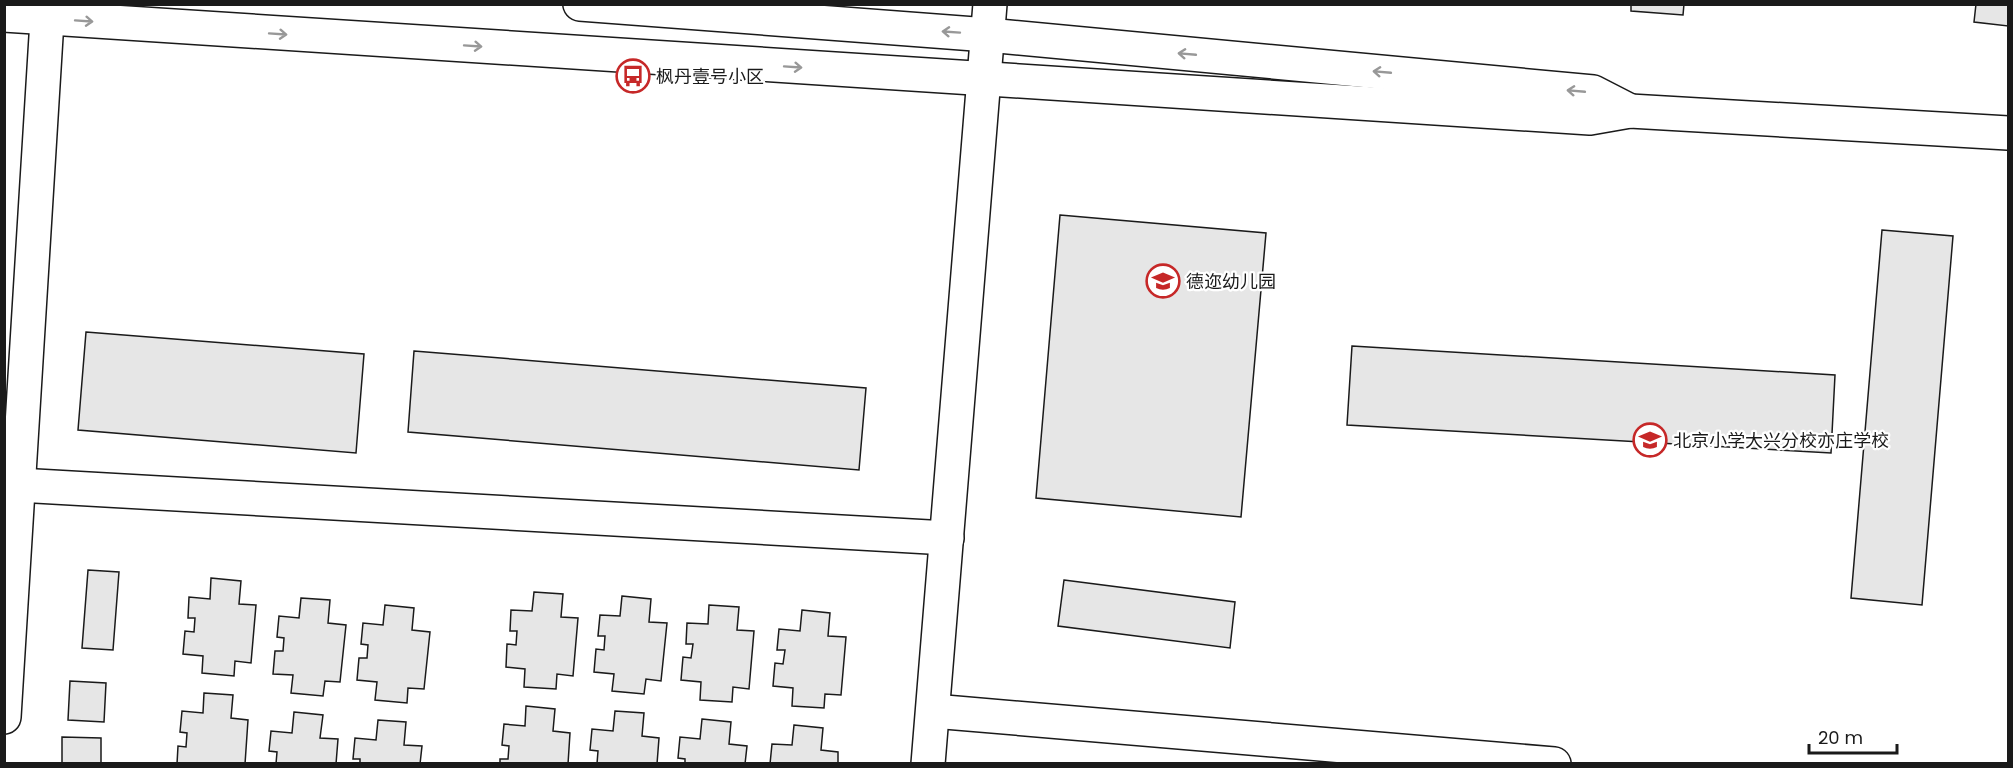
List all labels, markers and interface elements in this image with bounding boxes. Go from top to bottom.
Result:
one-way arrow [73,16,93,27]
one-way arrow [942,27,962,38]
one-way arrow [268,28,288,39]
one-way arrow [462,41,482,52]
one-way arrow [1178,48,1198,59]
bus stop icon: 枫丹壹号小区 [615,58,651,94]
one-way arrow [783,61,803,72]
place label: 枫丹壹号小区 [656,64,764,89]
one-way arrow [1372,66,1392,77]
one-way arrow [1566,85,1586,96]
school or university icon: 德迩幼儿园 [1145,263,1181,299]
place label: 德迩幼儿园 [1186,269,1276,294]
school or university icon: 北京小学大兴分校亦庄学校 [1632,422,1668,458]
place label: 北京小学大兴分校亦庄学校 [1673,428,1889,453]
scale bar [1809,717,1898,755]
text: 20 m [1818,725,1863,750]

